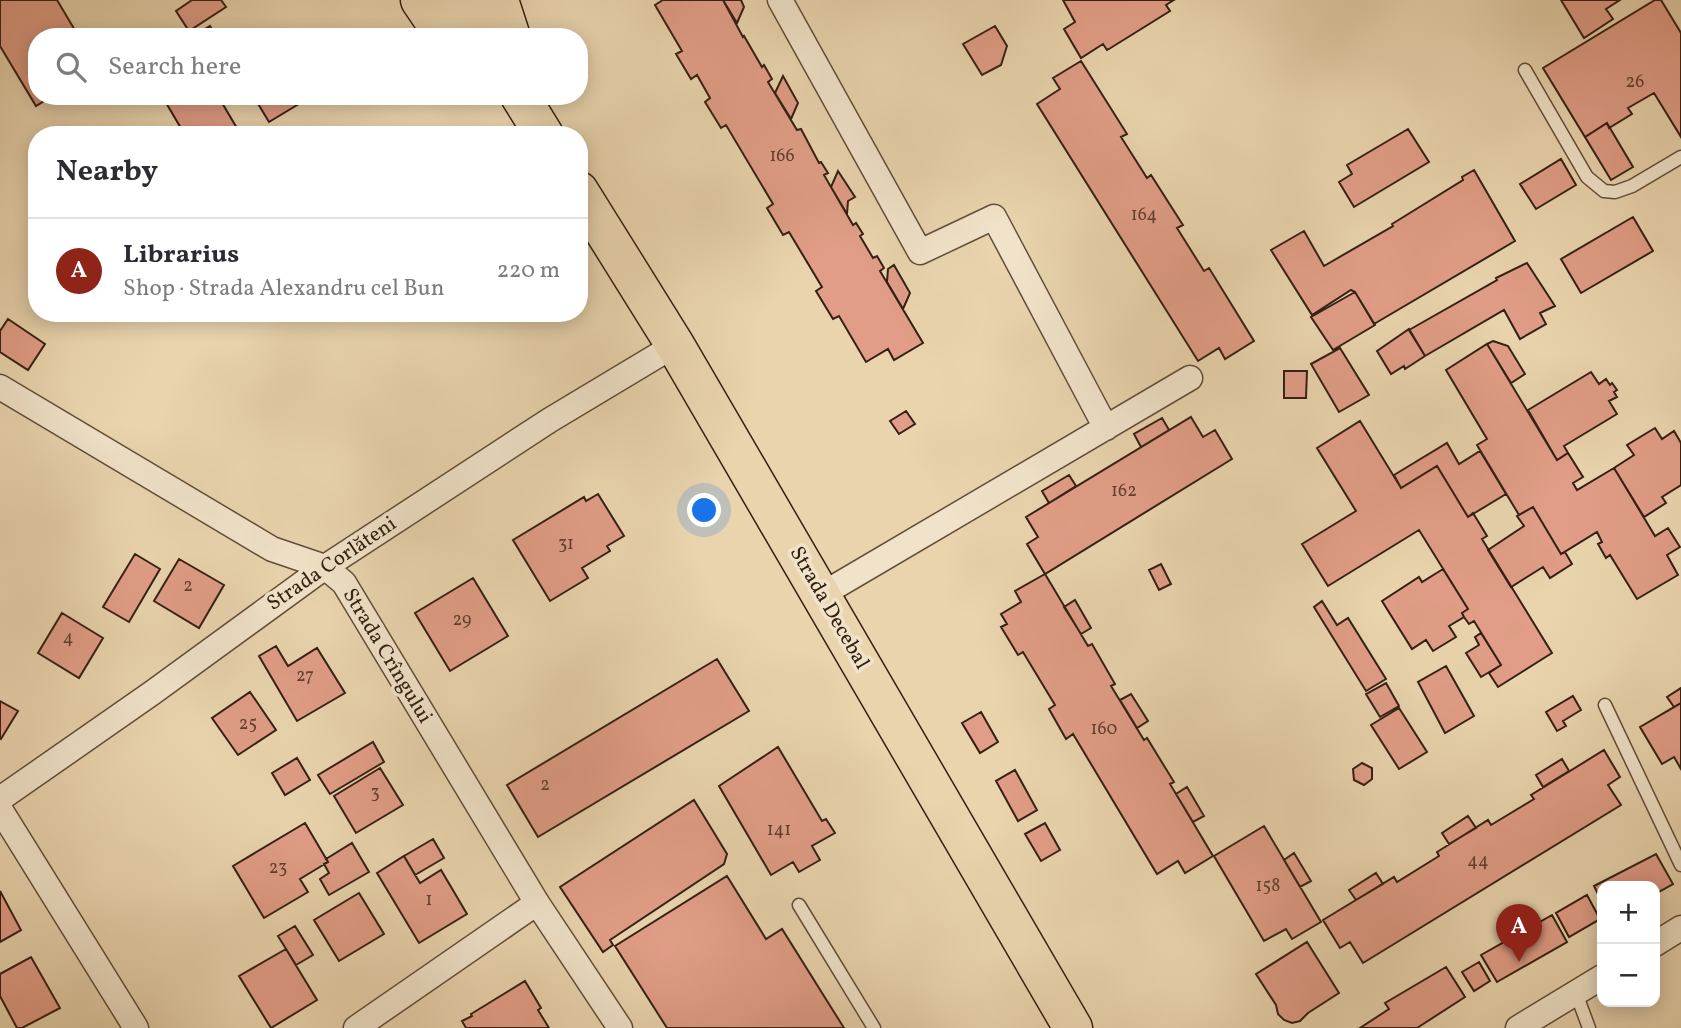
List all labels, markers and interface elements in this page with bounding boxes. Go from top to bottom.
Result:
search box [28,28,588,105]
icon: search [52,48,90,86]
text: Search here [108,49,241,85]
house number: 26 [1626,70,1644,95]
house number: 166 [769,144,795,169]
text: Nearby [56,151,158,193]
house number: 164 [1131,203,1157,228]
text: Librarius [123,237,239,273]
text: A [71,255,87,287]
text: 220 m [497,255,560,287]
text: Shop · Strada Alexandru cel Bun [123,273,444,305]
house number: 162 [1111,479,1137,504]
your location [687,493,721,527]
street label: Strada Corlăteni [261,510,403,618]
house number: 31 [558,532,574,557]
street label: Strada Decebal [782,541,876,675]
house number: 2 [183,574,193,599]
street label: Strada Crîngului [335,583,439,729]
house number: 29 [453,608,471,633]
house number: 4 [63,626,73,651]
house number: 27 [296,664,314,689]
house number: 25 [239,712,257,737]
house number: 160 [1091,717,1118,742]
house number: 2 [540,773,550,798]
house number: 3 [370,781,380,806]
house number: 141 [767,818,791,843]
house number: 44 [1467,849,1489,874]
house number: 23 [269,856,287,881]
house number: 158 [1256,874,1280,899]
map controls [1597,881,1660,1007]
button: + [1597,881,1660,944]
house number: 1 [426,888,432,913]
pin: A [1496,904,1542,962]
button: − [1597,944,1660,1007]

